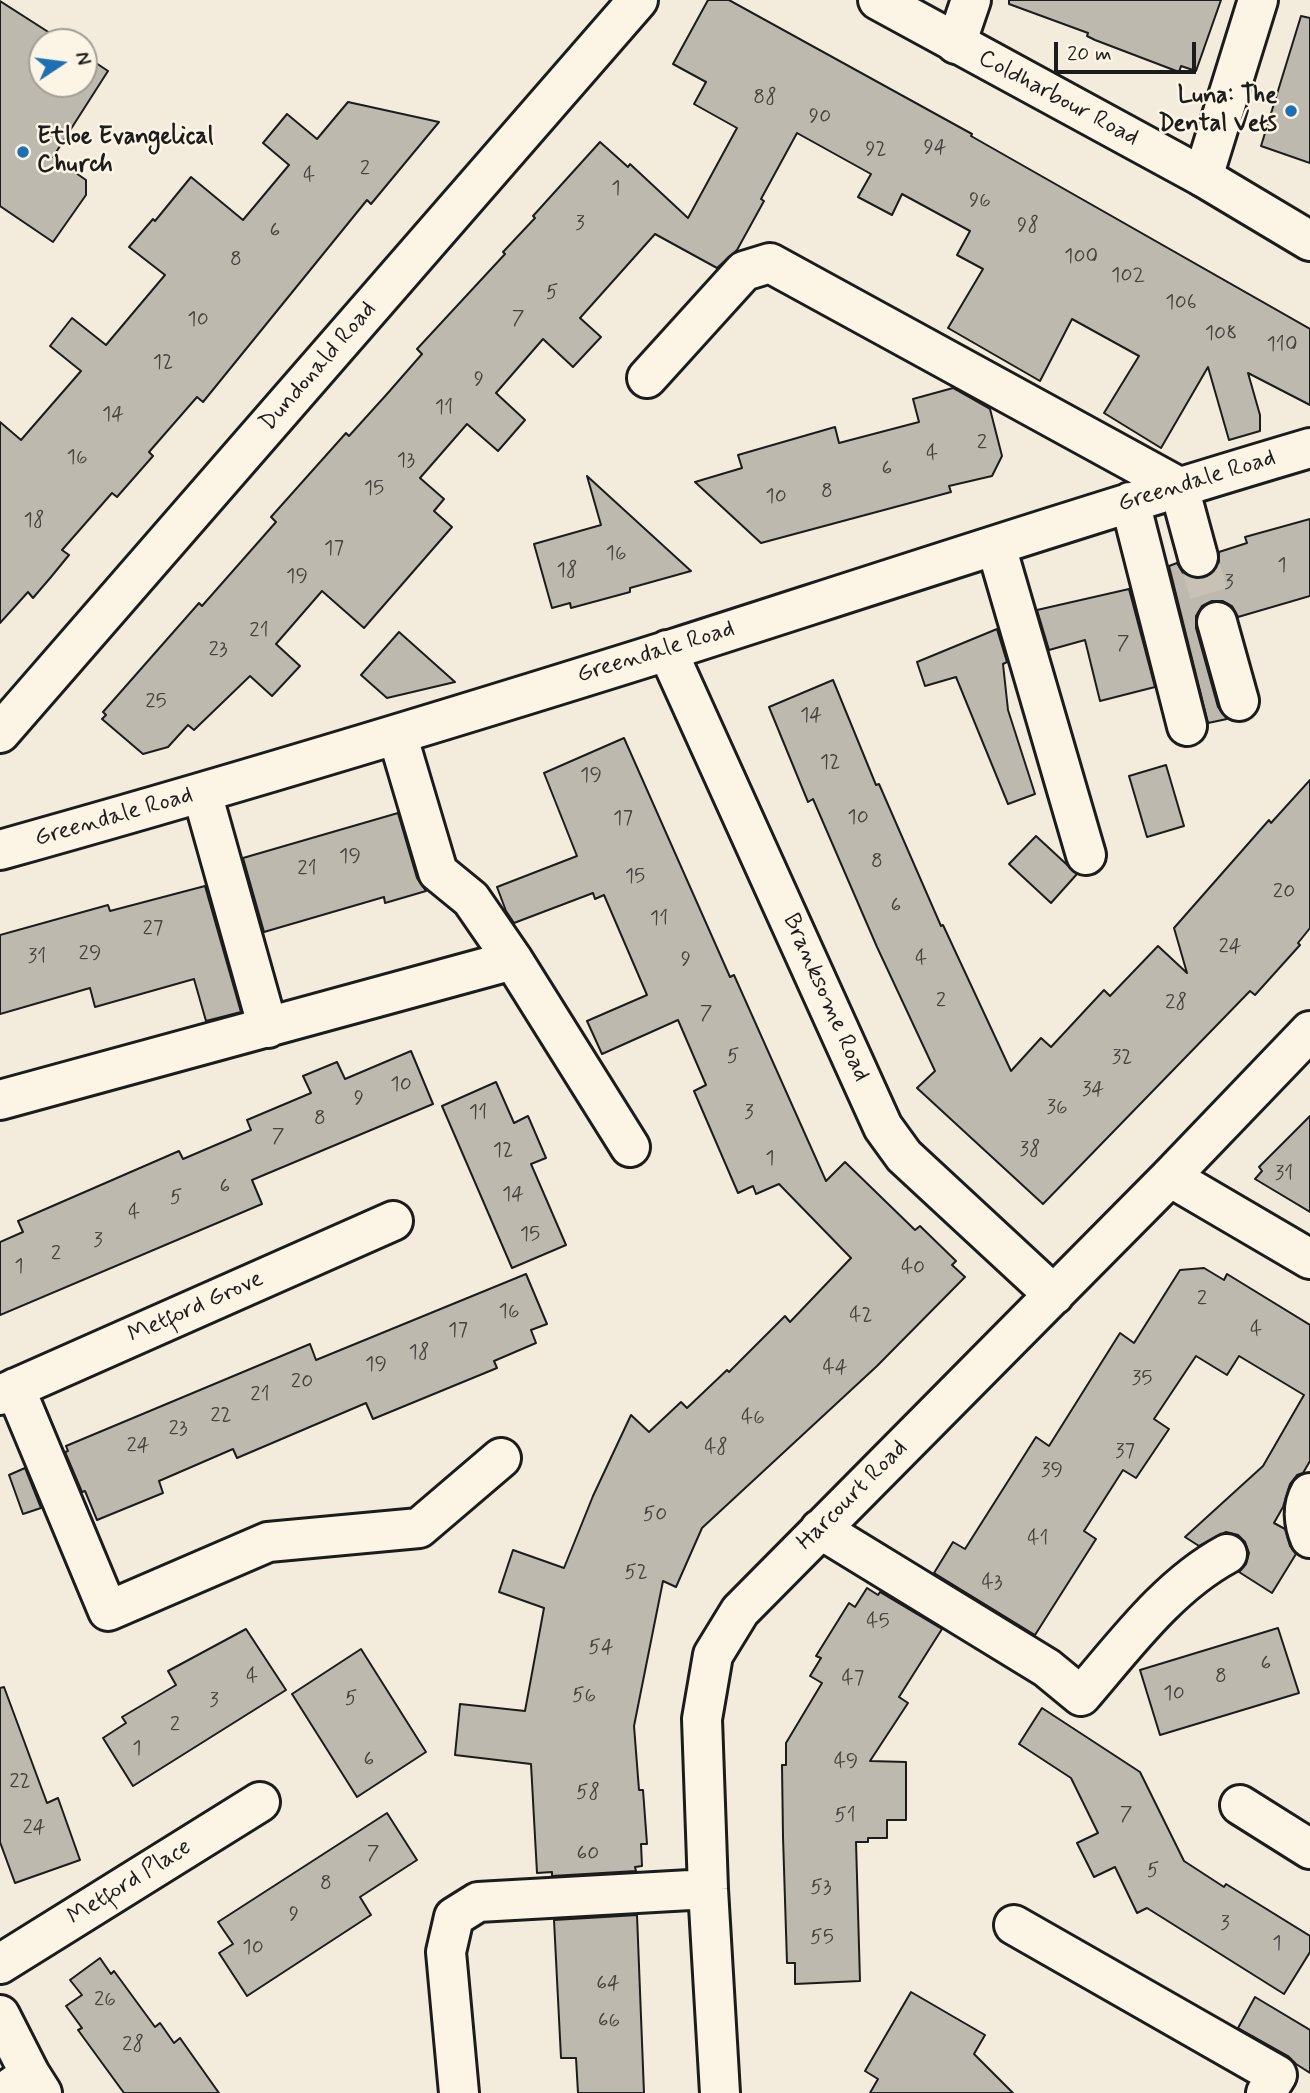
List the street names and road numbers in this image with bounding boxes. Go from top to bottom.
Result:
street label: Coldharbour Road [973,45,1143,153]
street label: Dundonald Road [255,296,383,438]
street label: Greendale Road [1115,444,1279,520]
street label: Greendale Road [574,615,738,691]
street label: Greendale Road [32,782,196,854]
street label: Branksome Road [775,910,875,1086]
street label: Metford Grove [124,1265,268,1351]
street label: Harcourt Road [792,1435,914,1557]
street label: Metford Place [63,1834,197,1932]

